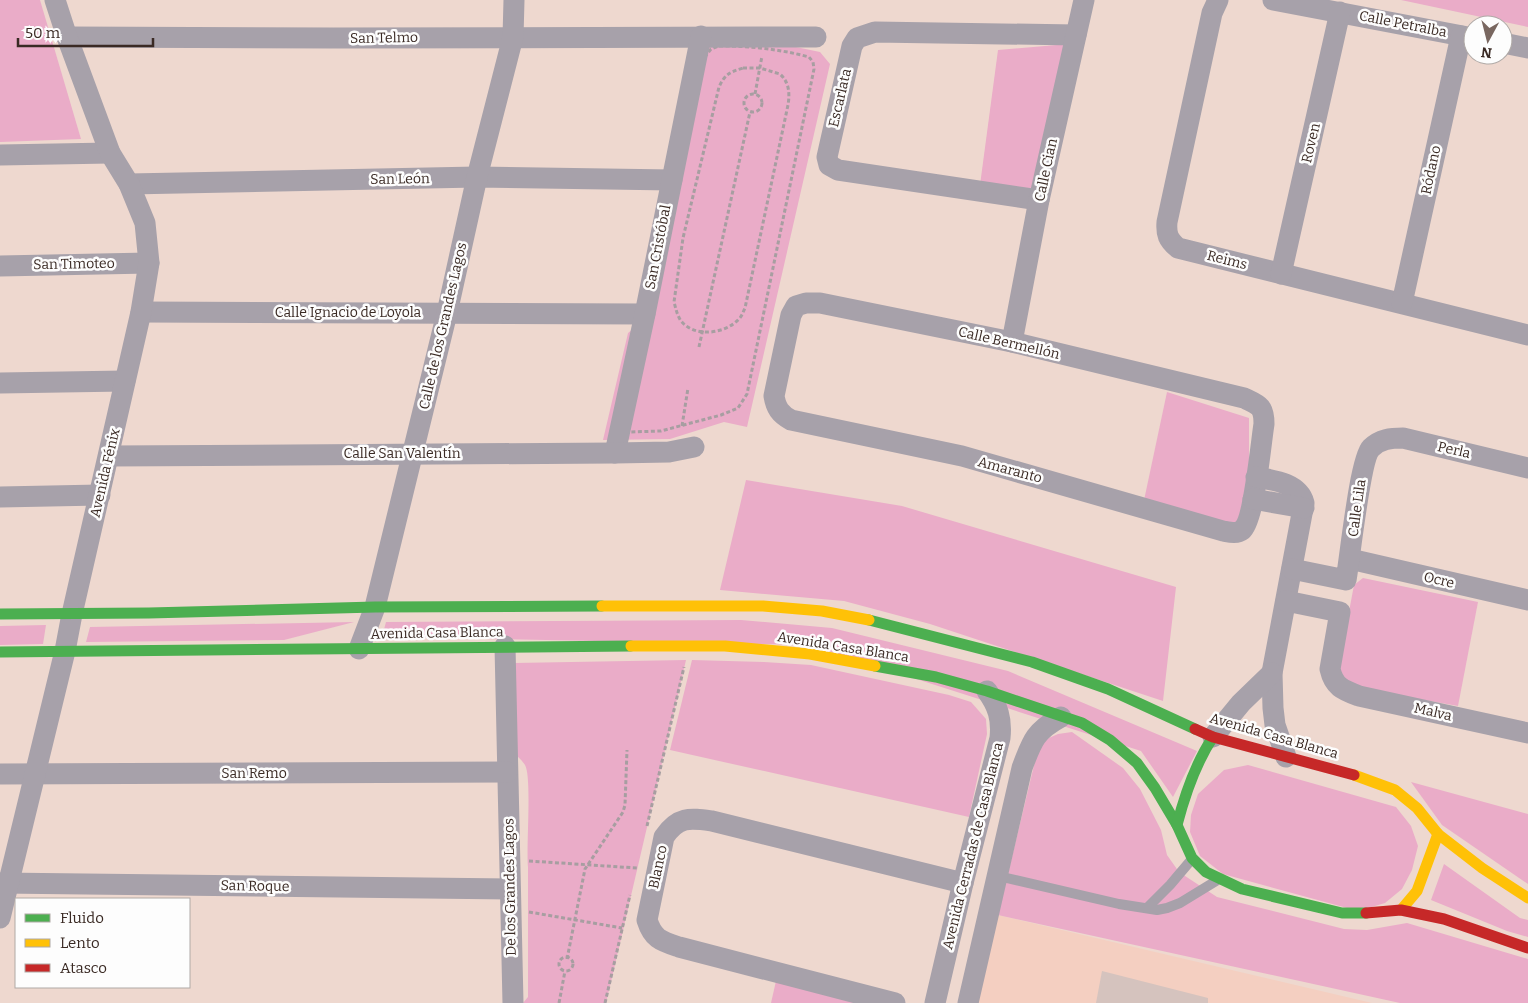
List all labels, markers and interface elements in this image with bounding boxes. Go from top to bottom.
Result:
street label: Calle Petralba [1358,7,1449,41]
scale bar [18,15,152,47]
north arrow [1463,15,1513,65]
text: 50 m [25,24,61,42]
street label: San Telmo [350,29,418,47]
text: N [1480,43,1493,62]
street label: Escarlata [825,67,855,129]
street label: Roven [1298,121,1324,165]
street label: Calle Cian [1031,137,1061,203]
street label: Ródano [1418,144,1444,196]
street label: San León [370,170,430,188]
street label: San Cristóbal [641,203,675,291]
street label: Calle de los Grandes Lagos [415,241,471,411]
street label: Reims [1205,247,1249,273]
street label: San Timoteo [33,255,115,273]
street label: Calle Ignacio de Loyola [275,304,422,321]
street label: Calle Bermellón [957,323,1061,363]
street label: Avenida Fénix [86,427,124,519]
street label: Perla [1436,438,1472,462]
street label: Calle San Valentín [343,445,461,462]
street label: Amaranto [976,453,1044,487]
street label: Calle Lila [1345,478,1370,538]
street label: Ocre [1422,568,1456,592]
street label: Avenida Casa Blanca [370,623,504,643]
street label: Avenida Casa Blanca [776,628,910,666]
street label: Malva [1412,699,1454,725]
street label: Avenida Casa Blanca [1208,710,1341,763]
street label: Avenida Cerradas de Casa Blanca [939,740,1007,951]
street label: San Remo [221,765,287,782]
street label: De los Grandes Lagos [500,818,520,956]
street label: Blanco [645,844,671,890]
street label: San Roque [220,877,290,895]
legend [15,898,190,988]
text: Fluido [60,909,104,927]
text: Lento [60,934,100,952]
text: Atasco [60,959,107,977]

